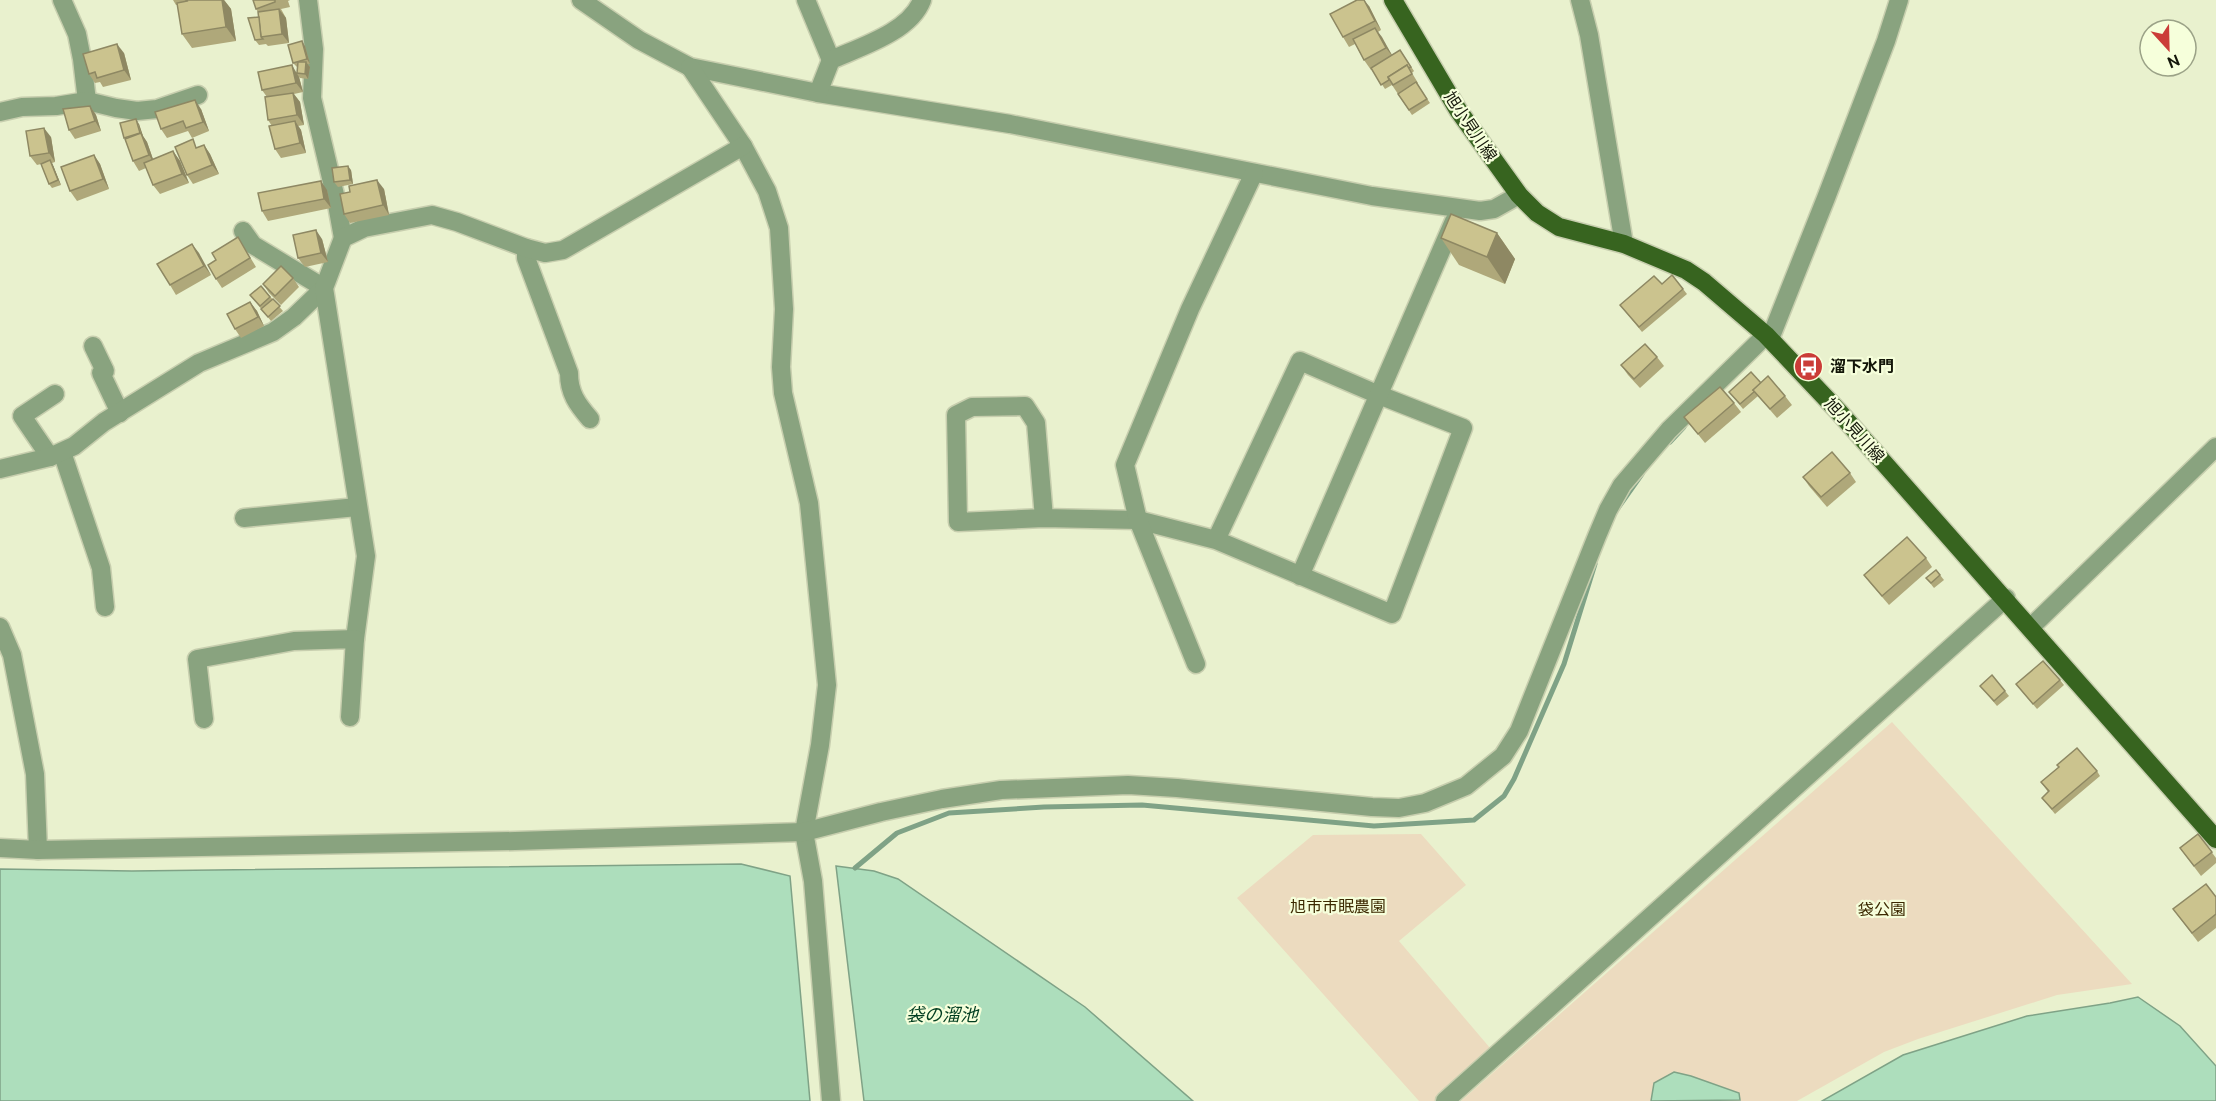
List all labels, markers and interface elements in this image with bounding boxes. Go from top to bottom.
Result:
north arrow [2138,18,2198,78]
text: N [2165,51,2183,72]
street label: 旭小見川線 [1441,88,1501,164]
bus stop icon: 溜下水門 [1793,350,1825,382]
place label: 溜下水門 [1830,357,1894,375]
street label: 旭小見川線 [1822,394,1888,466]
park label: 旭市市眠農園 [1290,897,1386,915]
park label: 袋公園 [1858,900,1906,918]
water label: 袋の溜池 [906,1004,980,1024]

